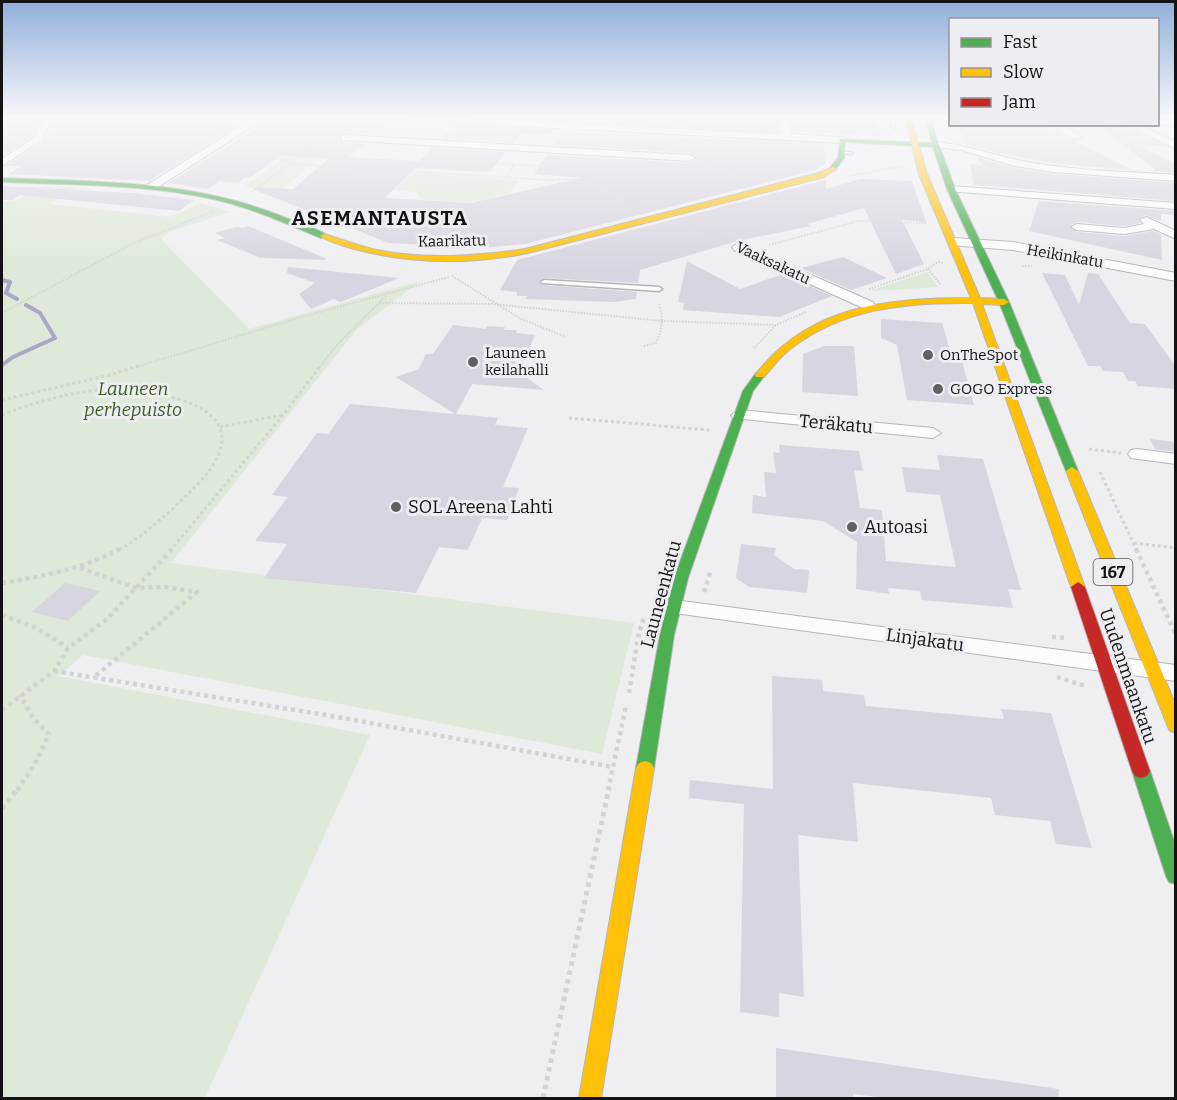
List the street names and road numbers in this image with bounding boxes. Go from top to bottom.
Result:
street label: Kaarikatu [418,231,486,251]
street label: Vaaksakatu [733,238,813,288]
street label: Heikinkatu [1025,240,1105,272]
street label: Teräkatu [798,410,874,438]
street label: Launeenkatu [636,538,686,650]
road number: 167 [1094,559,1132,585]
street label: Uudenmaankatu [1095,605,1161,747]
street label: Linjakatu [885,624,965,656]

